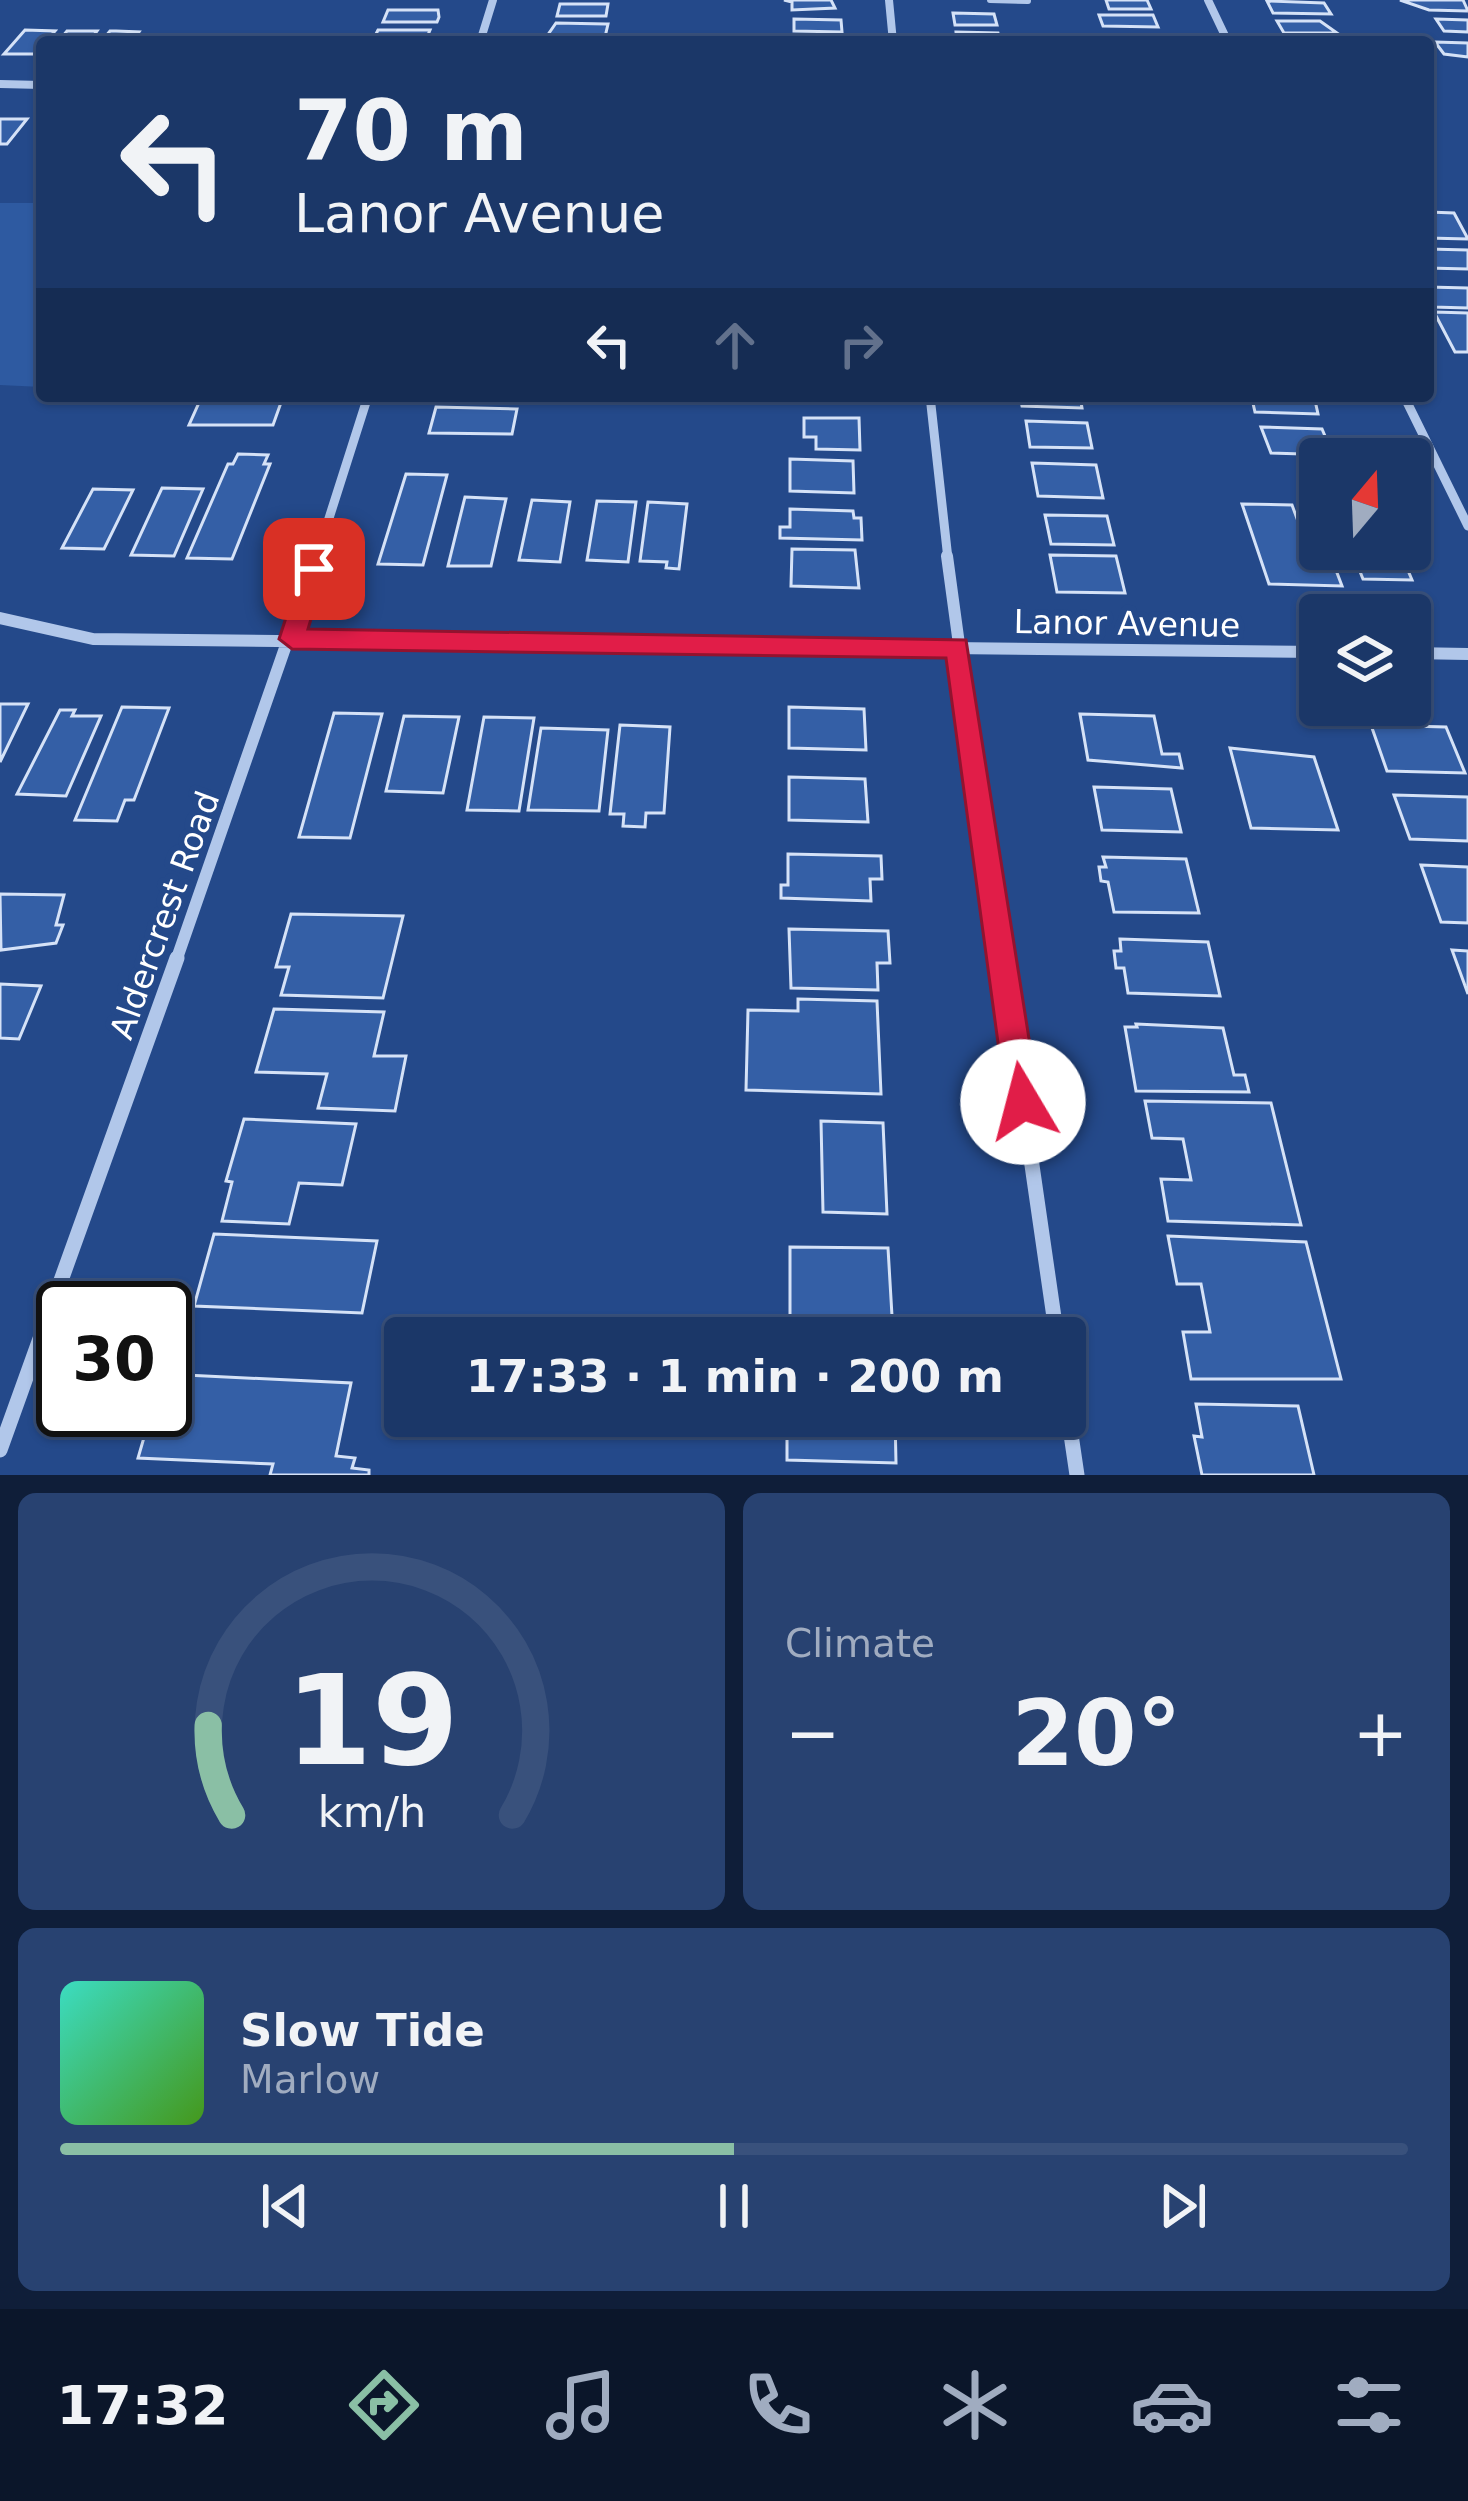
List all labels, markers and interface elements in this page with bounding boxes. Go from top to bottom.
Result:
text: 70 m [294,82,528,180]
icon: left [96,84,252,240]
text: Lanor Avenue [294,182,664,245]
icon: left [576,312,642,378]
icon: ahead [702,312,768,378]
icon: right [828,312,894,378]
north arrow [1299,438,1431,570]
map controls [1299,438,1431,726]
pin [263,518,365,620]
icon: arrive [281,536,347,602]
button: layers [1299,594,1431,726]
street label: Lanor Avenue [1013,602,1241,645]
street label: Aldercrest Road [102,786,227,1044]
position arrow [960,1039,1086,1165]
speed limit sign: 30 [36,1281,192,1437]
text: 17:33 · 1 min · 200 m [466,1350,1004,1403]
text: Climate [785,1621,935,1666]
text: 19 [285,1648,458,1793]
text: 20° [1011,1681,1182,1786]
text: − [785,1695,840,1772]
text: + [1353,1695,1408,1772]
text: km/h [317,1786,426,1836]
text: Slow Tide [240,2004,485,2057]
text: Marlow [240,2057,380,2102]
icon: previous [252,2173,318,2239]
icon: pause [701,2173,767,2239]
icon: next [1150,2173,1216,2239]
icon: directions [342,2363,426,2447]
icon: music [539,2363,623,2447]
icon: phone [736,2363,820,2447]
icon: climate [933,2363,1017,2447]
icon: car [1130,2363,1214,2447]
icon: filters [1327,2363,1411,2447]
text: 17:32 [57,2374,228,2437]

